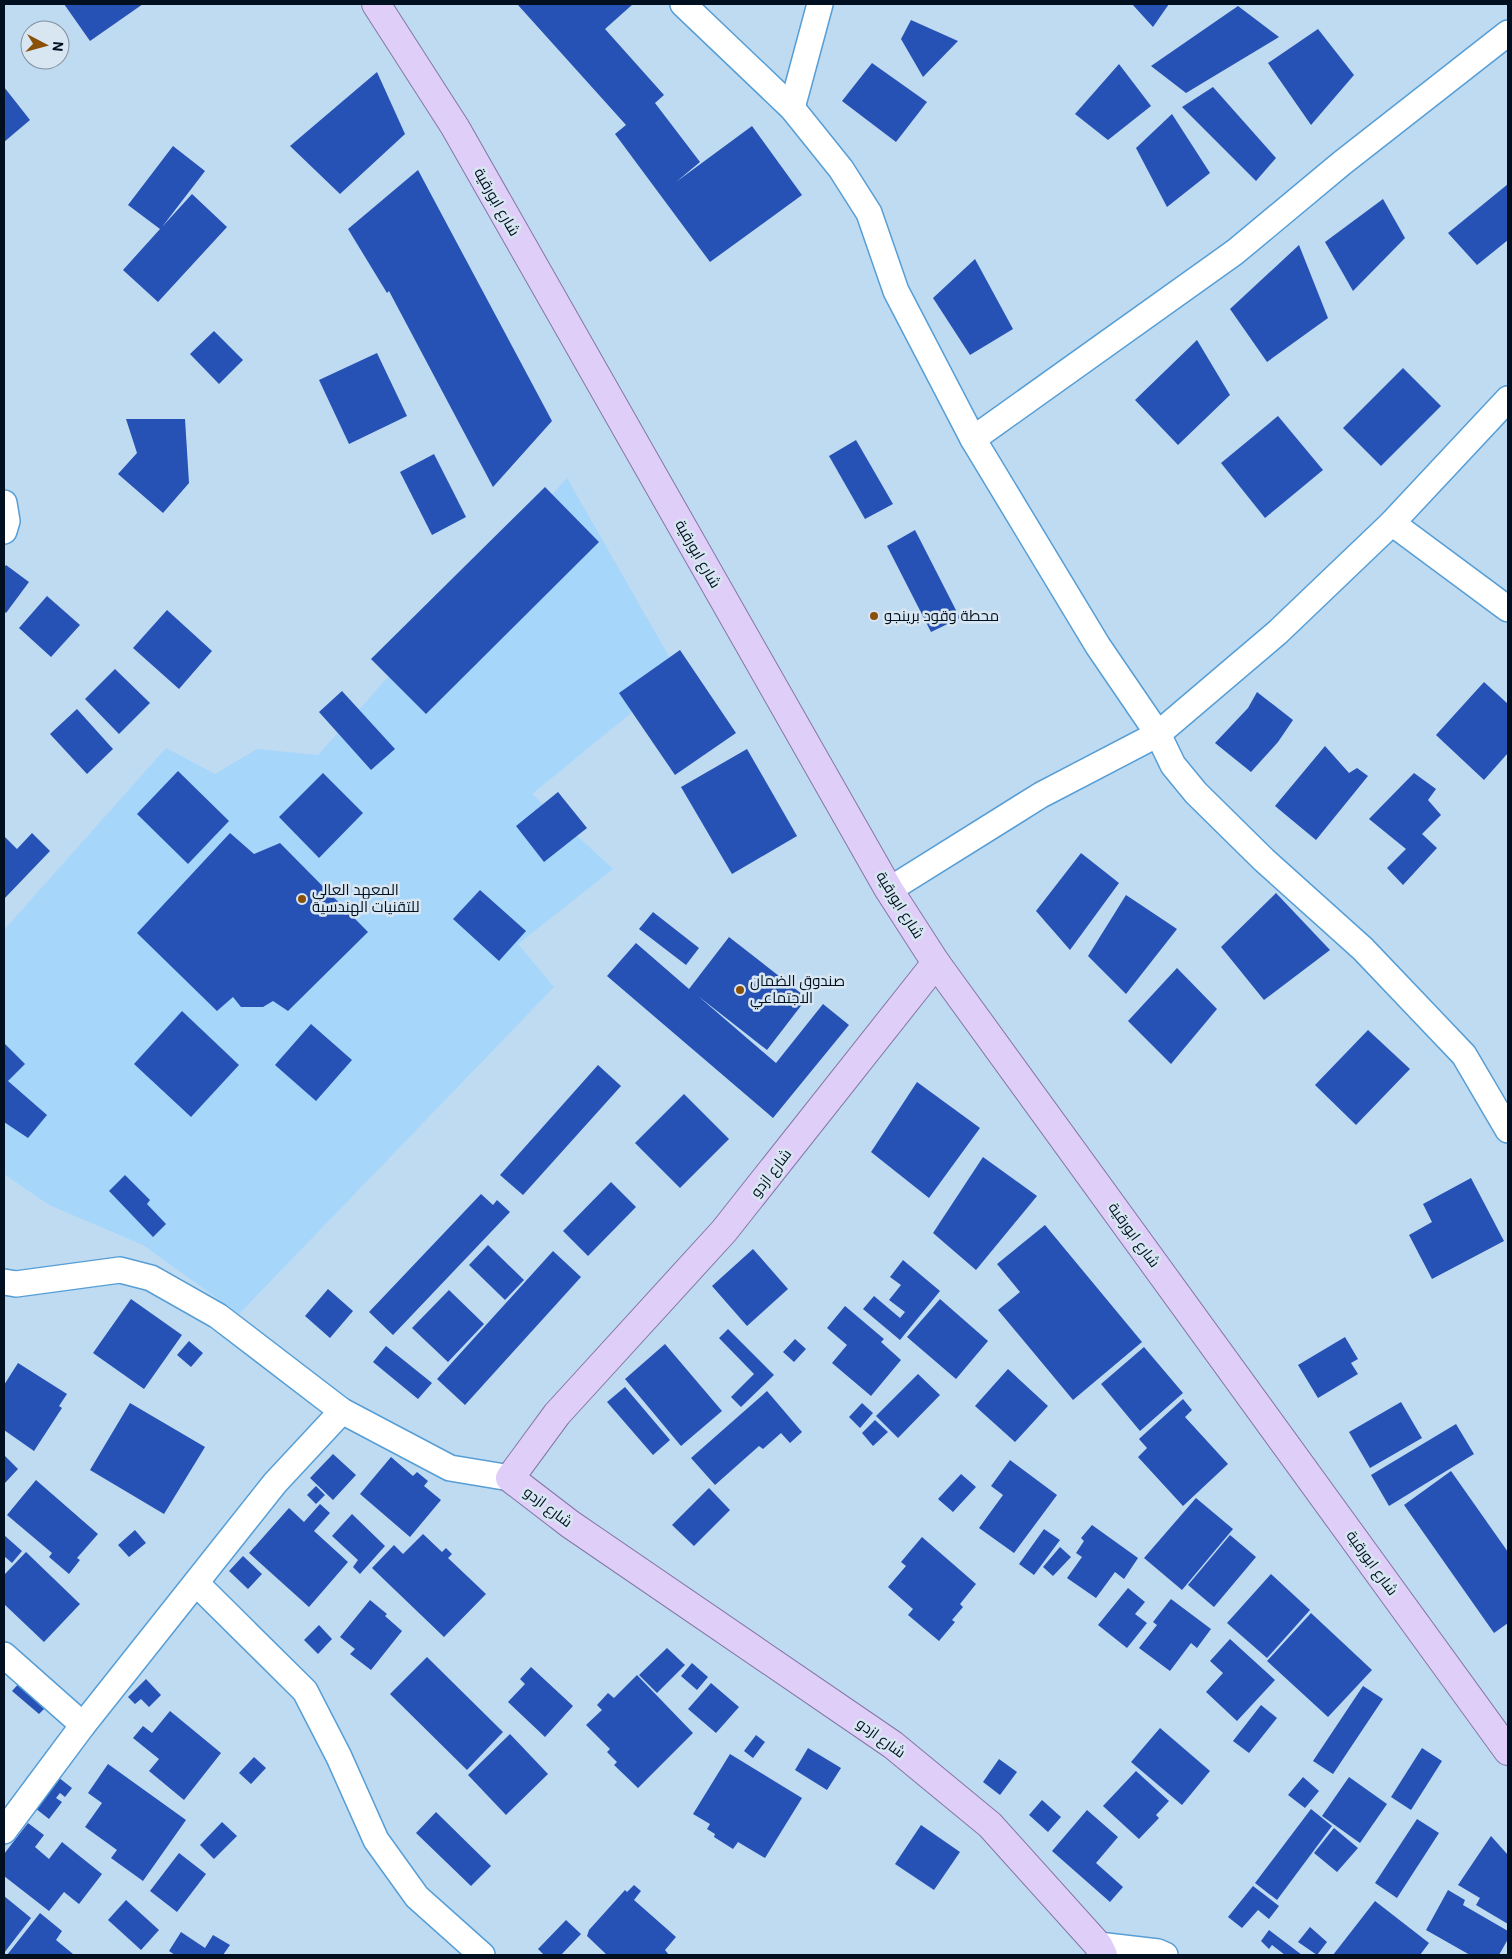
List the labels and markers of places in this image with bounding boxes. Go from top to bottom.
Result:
place label: محطة وقود برينجو [884,607,999,625]
marker: محطة وقود برينجو [868,610,880,622]
place label: المعهد العالي للتقنيات الهندسية [312,881,420,917]
marker: المعهد العالي للتقنيات الهندسية [296,893,308,905]
place label: صندوق الضمان الاجتماعي [750,972,845,1010]
marker: صندوق الضمان الاجتماعي [734,984,746,996]

